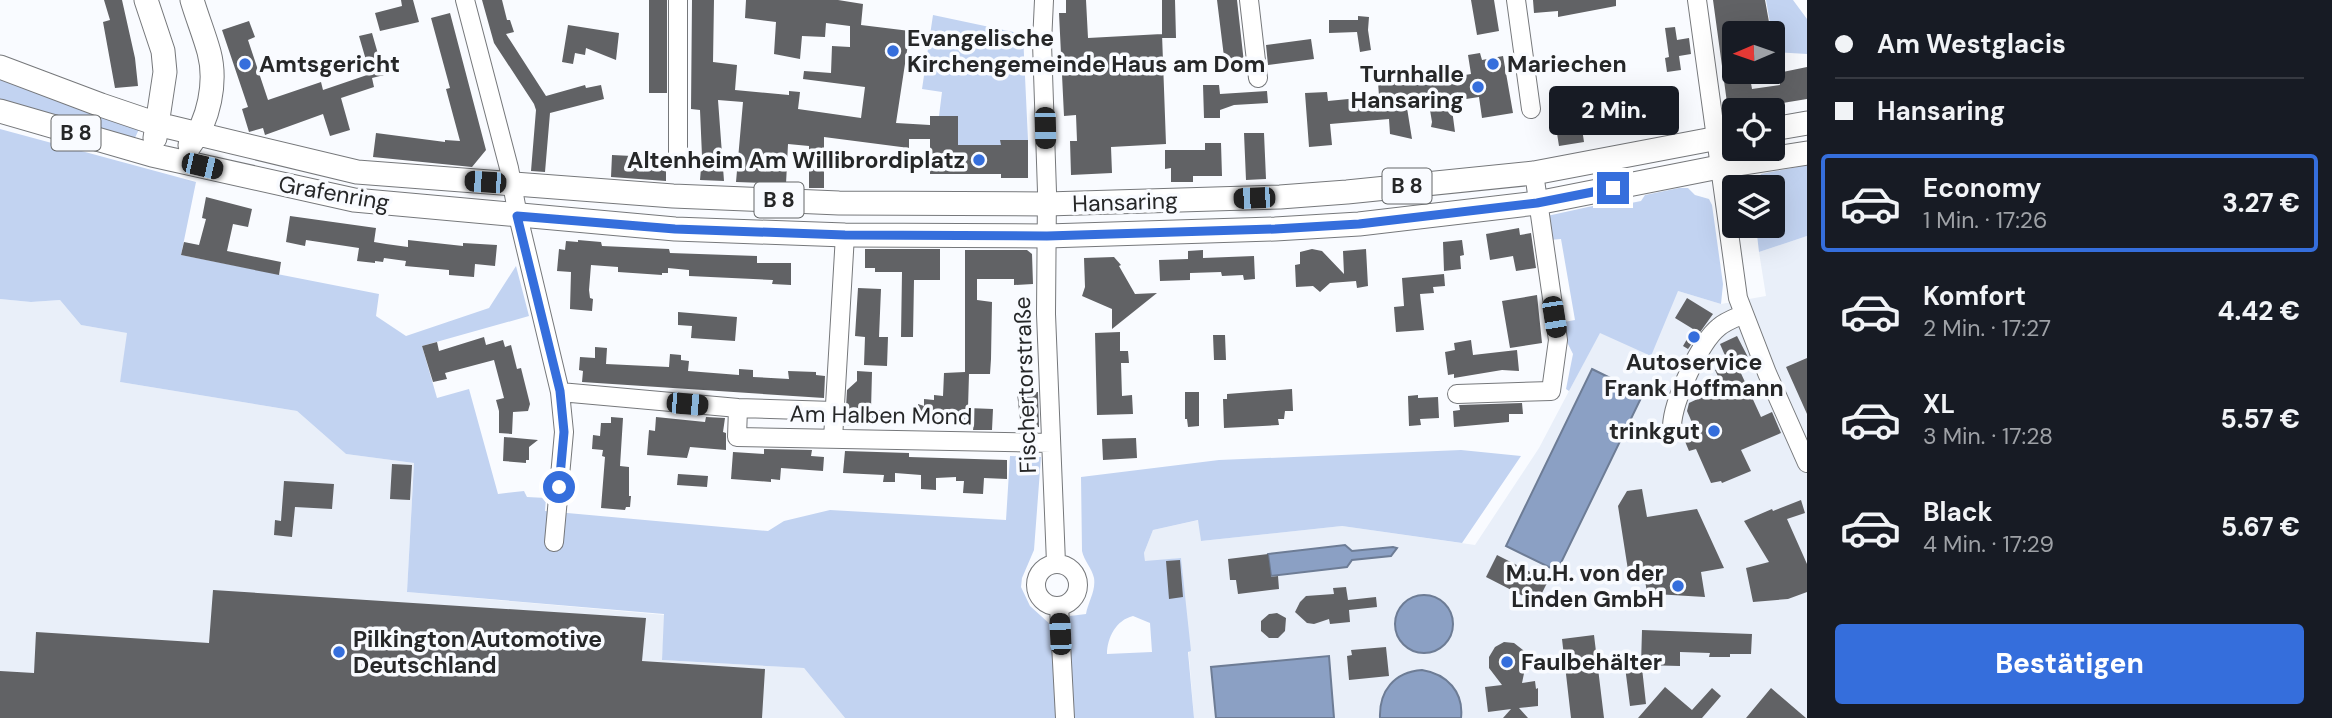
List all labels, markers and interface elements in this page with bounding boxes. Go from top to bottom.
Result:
north arrow [1722,21,1785,84]
map controls [1722,21,1785,238]
place label: Evangelische Kirchengemeinde Haus am Dom [907,23,1265,79]
text: Am Westglacis [1877,27,2066,61]
marker: Evangelische Kirchengemeinde Haus am Dom [885,43,901,59]
place label: Amtsgericht [259,49,400,79]
place label: Mariechen [1507,49,1627,79]
marker: Amtsgericht [237,56,253,72]
marker: Mariechen [1485,56,1501,72]
place label: Turnhalle Hansaring [1351,59,1464,115]
marker: Turnhalle Hansaring [1470,79,1486,95]
callout: 2 Min. [1548,86,1678,136]
text: Hansaring [1877,94,2005,128]
text: 2 Min. [1581,95,1647,125]
button: locate [1722,98,1785,161]
car [1035,107,1056,149]
road number: B 8 [52,116,100,150]
place label: Altenheim Am Willibrordiplatz [627,145,965,175]
car [180,151,225,181]
marker: Altenheim Am Willibrordiplatz [971,152,987,168]
street label: Grafenring [276,168,392,218]
road number: B 8 [1382,168,1432,204]
car [464,170,507,194]
text: Economy [1923,171,2041,205]
route end [1597,172,1629,204]
icon: car [1839,172,1902,235]
button: layers [1722,175,1785,238]
road number: B 8 [754,182,804,218]
street label: Hansaring [1072,185,1178,219]
text: 3.27 € [2222,186,2300,220]
car [1233,187,1276,209]
text: 1 Min. · 17:26 [1923,205,2048,235]
text: Komfort [1923,279,2026,313]
icon: car [1839,280,1902,343]
text: 4.42 € [2218,294,2300,328]
car [1541,295,1568,339]
street label: Fischertorstraße [1007,296,1043,474]
text: 2 Min. · 17:27 [1923,313,2051,343]
marker: Autoservice Frank Hoffmann [1686,329,1702,345]
place label: Autoservice Frank Hoffmann [1604,347,1784,403]
text: XL [1923,387,1955,421]
icon: car [1839,388,1902,451]
car [666,392,709,416]
street label: Am Halben Mond [789,398,973,432]
text: 5.57 € [2220,402,2300,436]
place label: trinkgut [1609,416,1700,446]
text: 3 Min. · 17:28 [1923,421,2053,451]
marker: trinkgut [1706,423,1722,439]
route start [543,471,575,503]
text: Black [1923,495,1993,529]
icon: car [1839,496,1902,559]
text: 5.67 € [2221,510,2300,544]
text: 4 Min. · 17:29 [1923,529,2054,559]
place label: M.u.H. von der Linden GmbH [1506,558,1664,614]
marker: M.u.H. von der Linden GmbH [1670,578,1686,594]
car [1049,612,1072,656]
place label: Pilkington Automotive Deutschland [353,624,602,680]
button: Bestätigen [1835,624,2304,704]
marker: Pilkington Automotive Deutschland [331,644,347,660]
place label: Faulbehälter [1521,647,1662,677]
marker: Faulbehälter [1499,654,1515,670]

